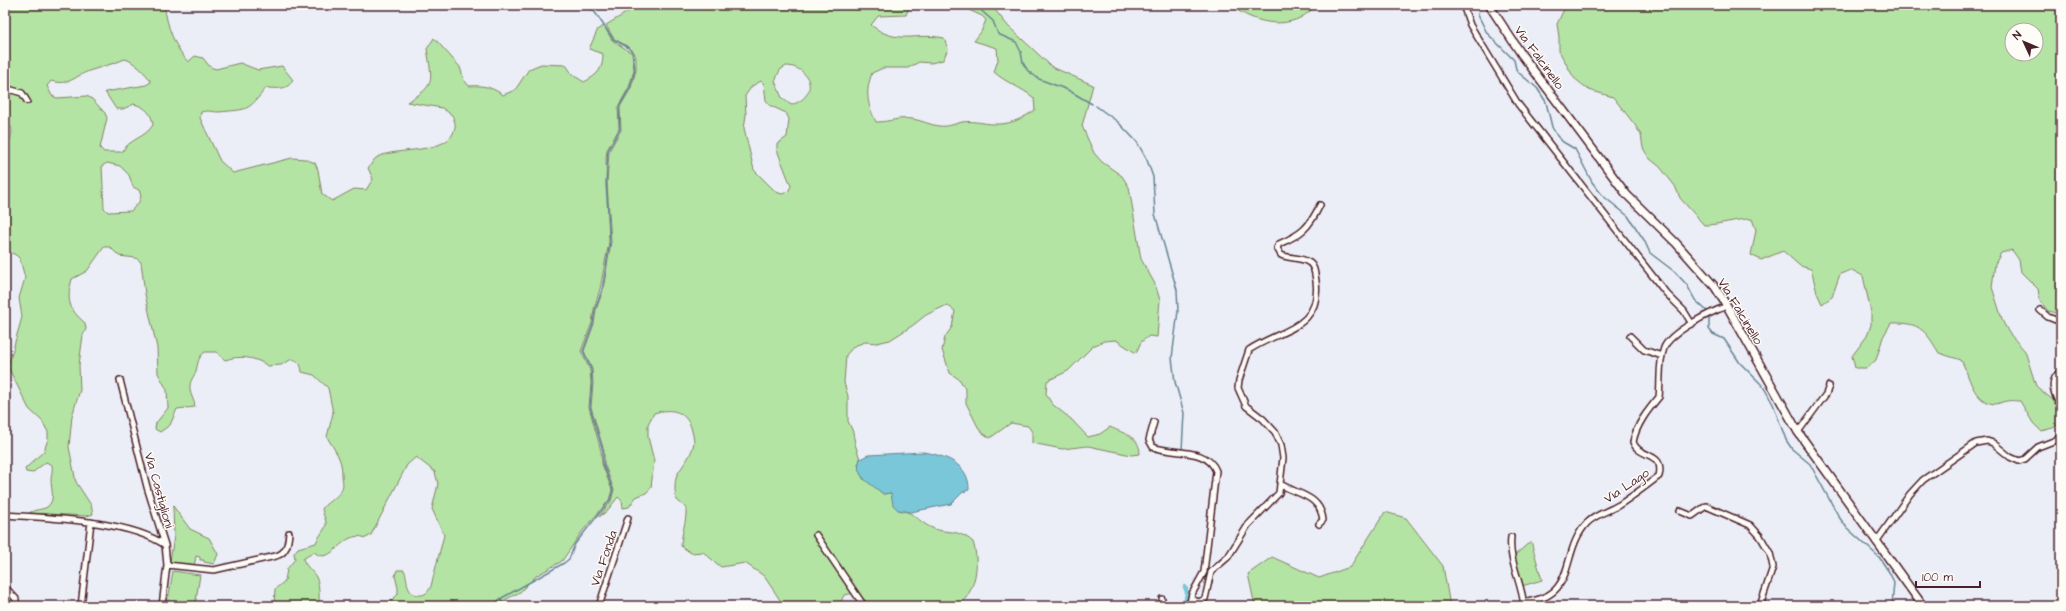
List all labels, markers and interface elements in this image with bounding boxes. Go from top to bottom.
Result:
street label: Via Falcinello [1510,22,1569,94]
north arrow [2004,22,2044,62]
text: N [2009,28,2025,43]
street label: Via Falcinello [1713,275,1767,349]
street label: Via Castiglioni [139,450,178,531]
street label: Via Lago [1600,464,1654,509]
street label: Via Fonda [586,528,622,589]
scale bar [1916,563,1980,589]
text: 100 m [1922,569,1953,586]

